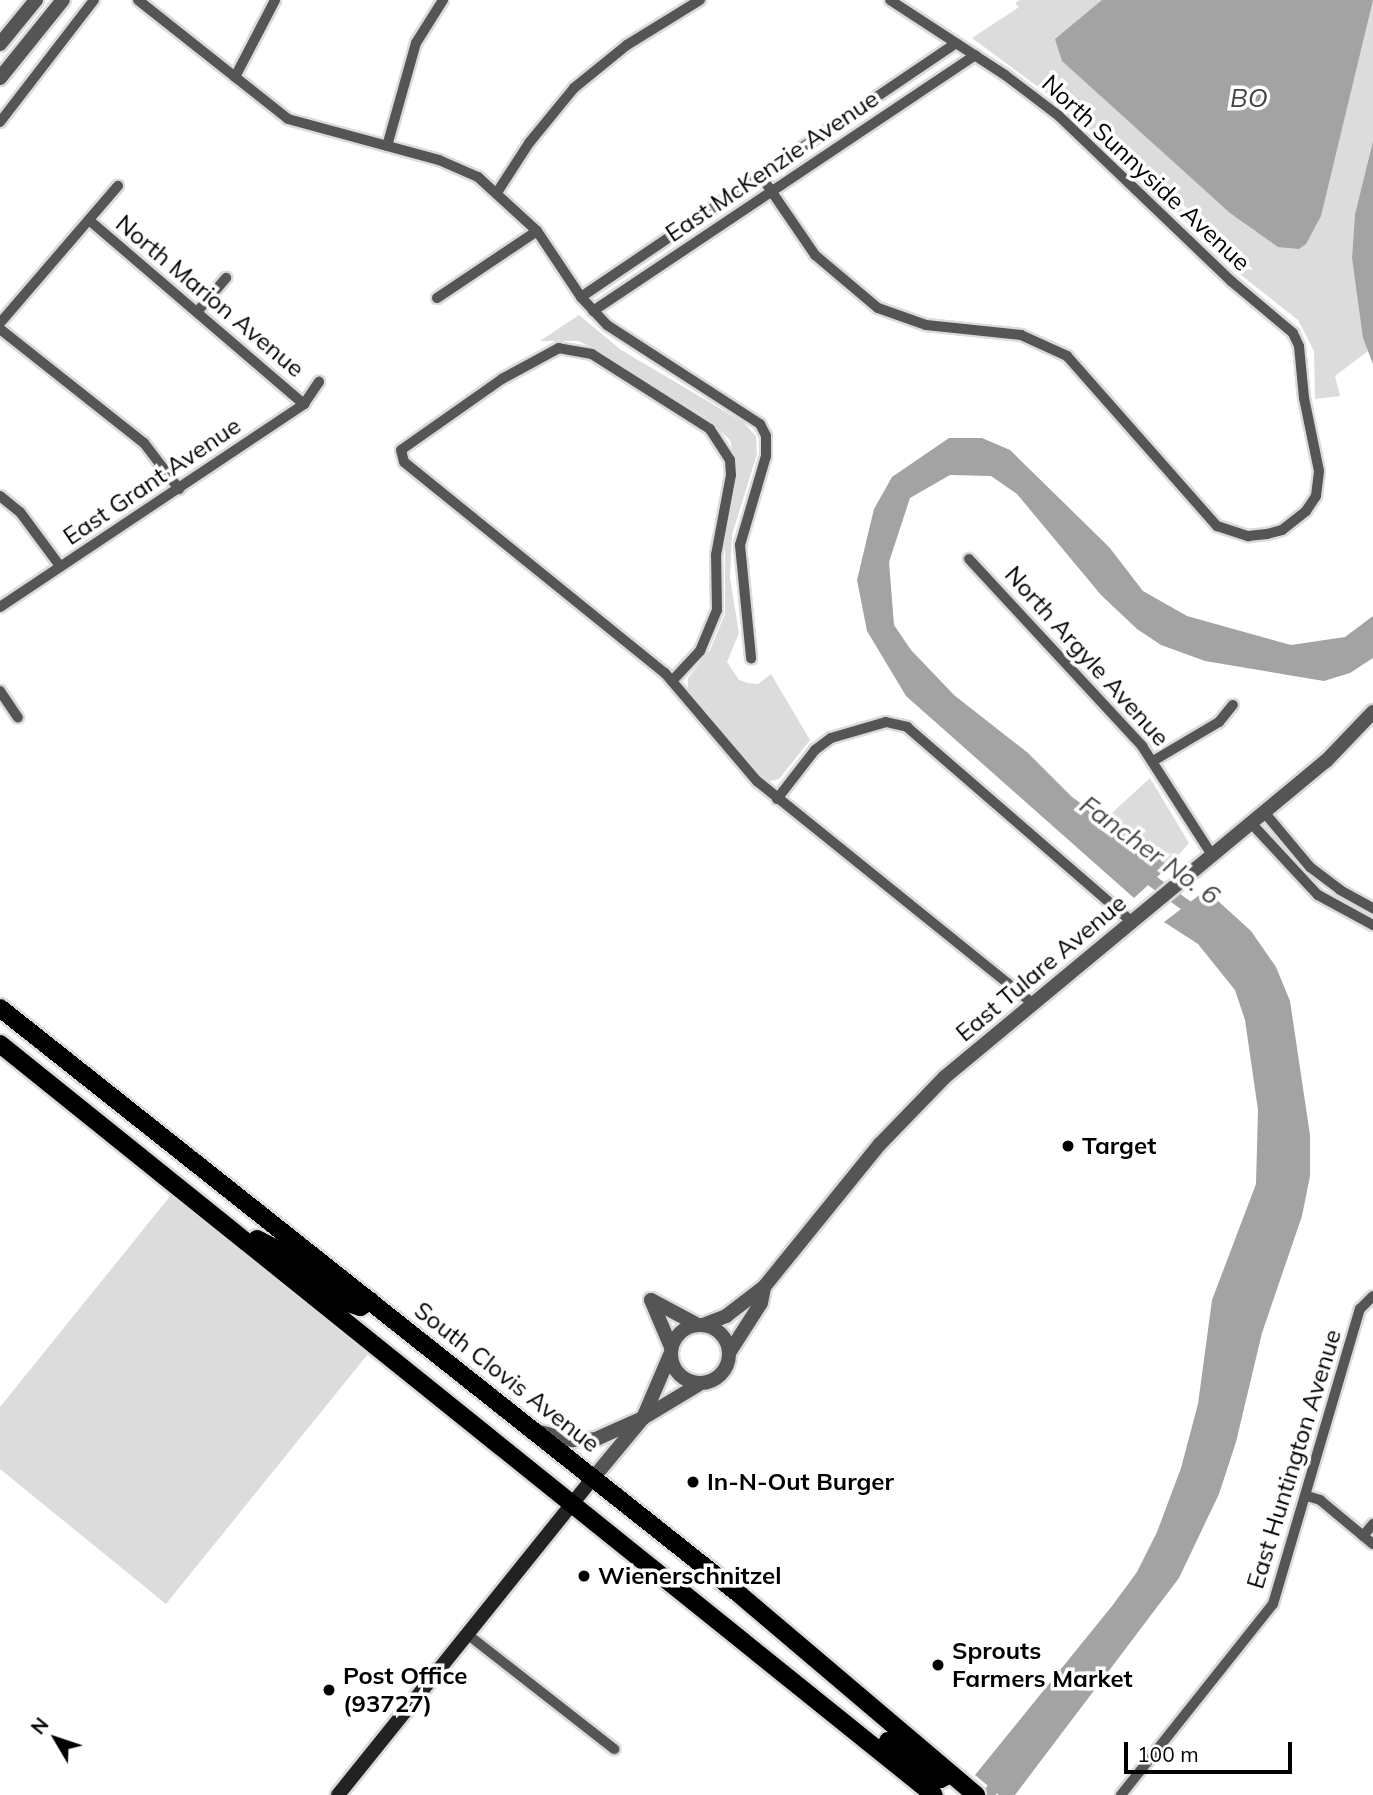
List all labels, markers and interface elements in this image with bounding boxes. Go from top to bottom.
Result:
street label: North Sunnyside Avenue [1036,69,1256,277]
water label: BO [1230,82,1268,114]
street label: East McKenzie Avenue [660,84,884,248]
street label: North Marion Avenue [110,209,310,383]
street label: East Grant Avenue [58,411,246,551]
street label: North Argyle Avenue [999,560,1175,752]
water label: Fancher No. 6 [1074,789,1226,911]
street label: East Tulare Avenue [950,889,1132,1047]
place label: Target [1082,1132,1156,1160]
marker: Target [1060,1138,1076,1154]
street label: South Clovis Avenue [409,1296,605,1458]
street label: East Huntington Avenue [1241,1326,1347,1592]
place label: In-N-Out Burger [707,1468,894,1496]
marker: In-N-Out Burger [685,1474,701,1490]
place label: Wienerschnitzel [598,1562,782,1590]
marker: Wienerschnitzel [576,1568,592,1584]
place label: Sprouts Farmers Market [952,1637,1133,1693]
marker: Sprouts Farmers Market [930,1657,946,1673]
place label: Post Office (93727) [343,1662,467,1718]
marker: Post Office (93727) [321,1682,337,1698]
north arrow [21,1704,91,1774]
text: N [26,1713,54,1739]
scale bar [1128,1728,1296,1772]
text: 100 m [1137,1741,1199,1767]

